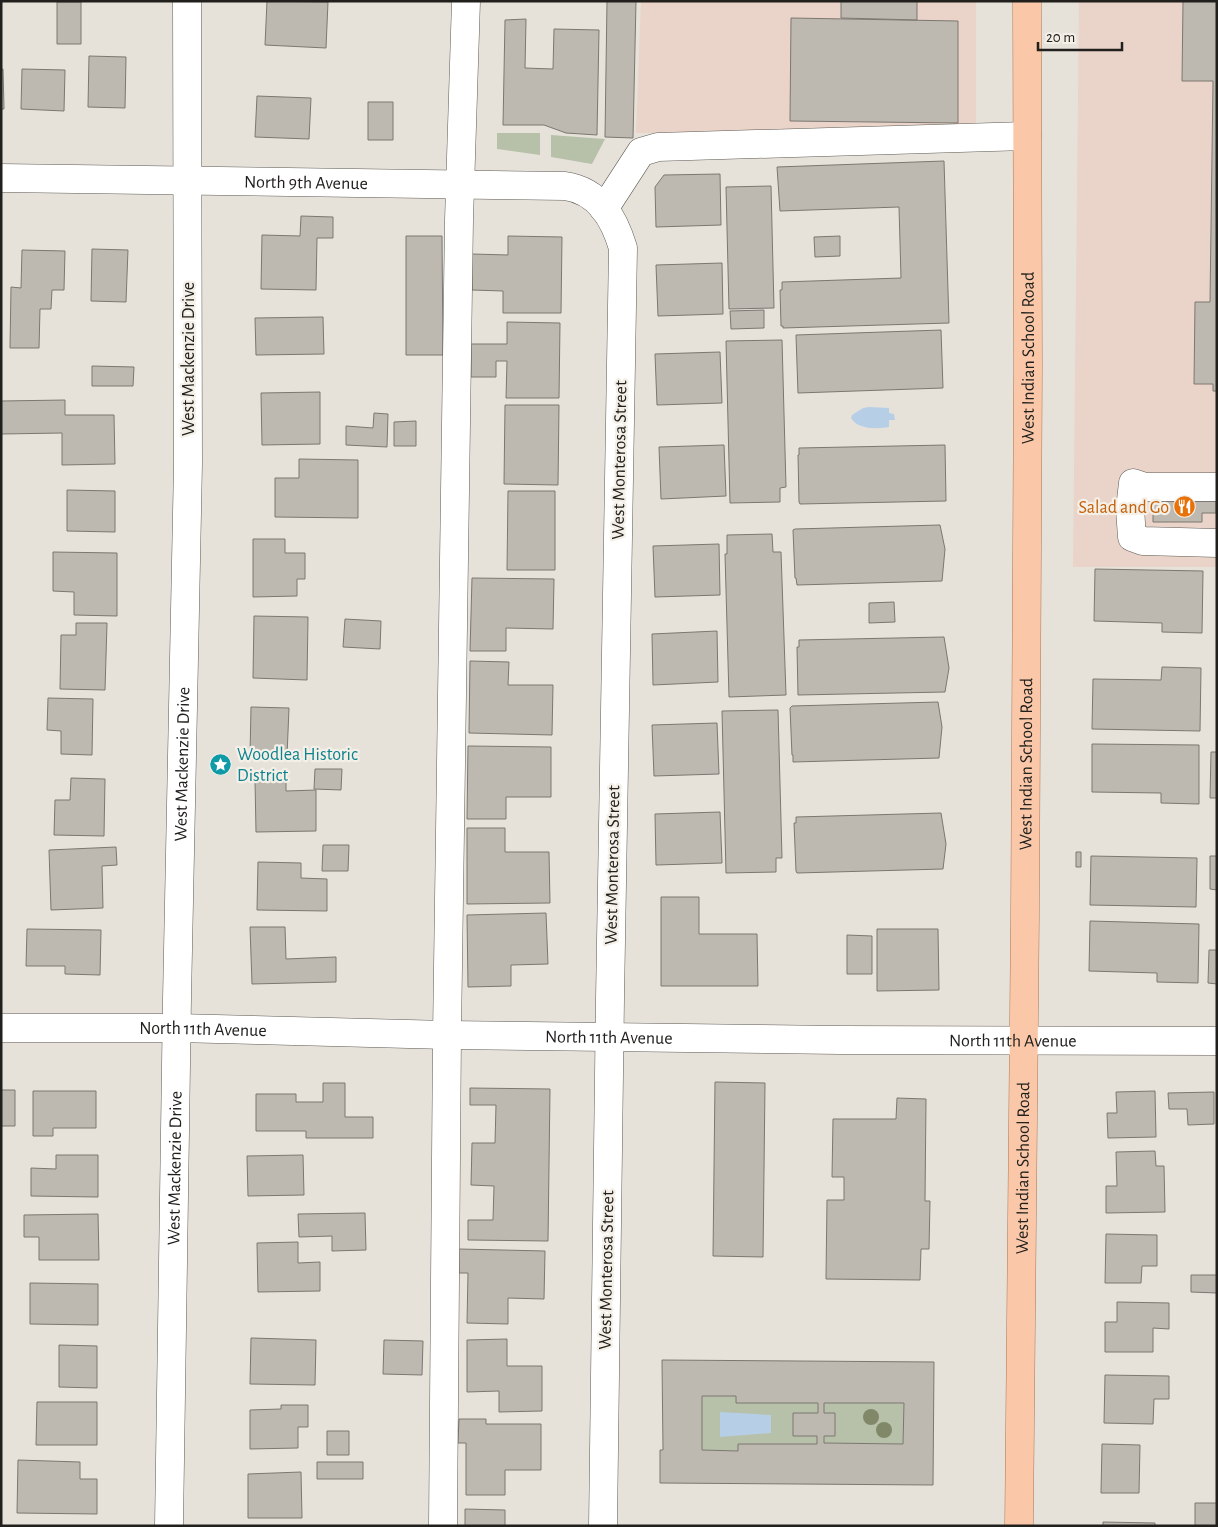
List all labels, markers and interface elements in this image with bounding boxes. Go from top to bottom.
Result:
scale bar [1038,20,1122,52]
text: 20 m [1046,30,1075,45]
street label: North 9th Avenue [244,173,368,193]
street label: West Indian School Road [1020,272,1038,444]
street label: West Mackenzie Drive [180,282,198,436]
street label: West Monterosa Street [610,380,630,540]
restaurant icon: Salad and Go [1173,495,1197,519]
place label: Salad and Go [1079,499,1169,517]
street label: West Indian School Road [1017,678,1036,850]
street label: West Mackenzie Drive [172,687,193,842]
place label: Woodlea Historic District [237,746,358,785]
place icon: Woodlea Historic District [209,752,233,776]
street label: West Monterosa Street [603,785,623,945]
street label: North 11th Avenue [139,1020,267,1040]
street label: North 11th Avenue [545,1028,673,1048]
street label: North 11th Avenue [949,1032,1077,1051]
street label: West Indian School Road [1014,1082,1033,1254]
street label: West Mackenzie Drive [165,1091,186,1245]
street label: West Monterosa Street [597,1190,617,1350]

